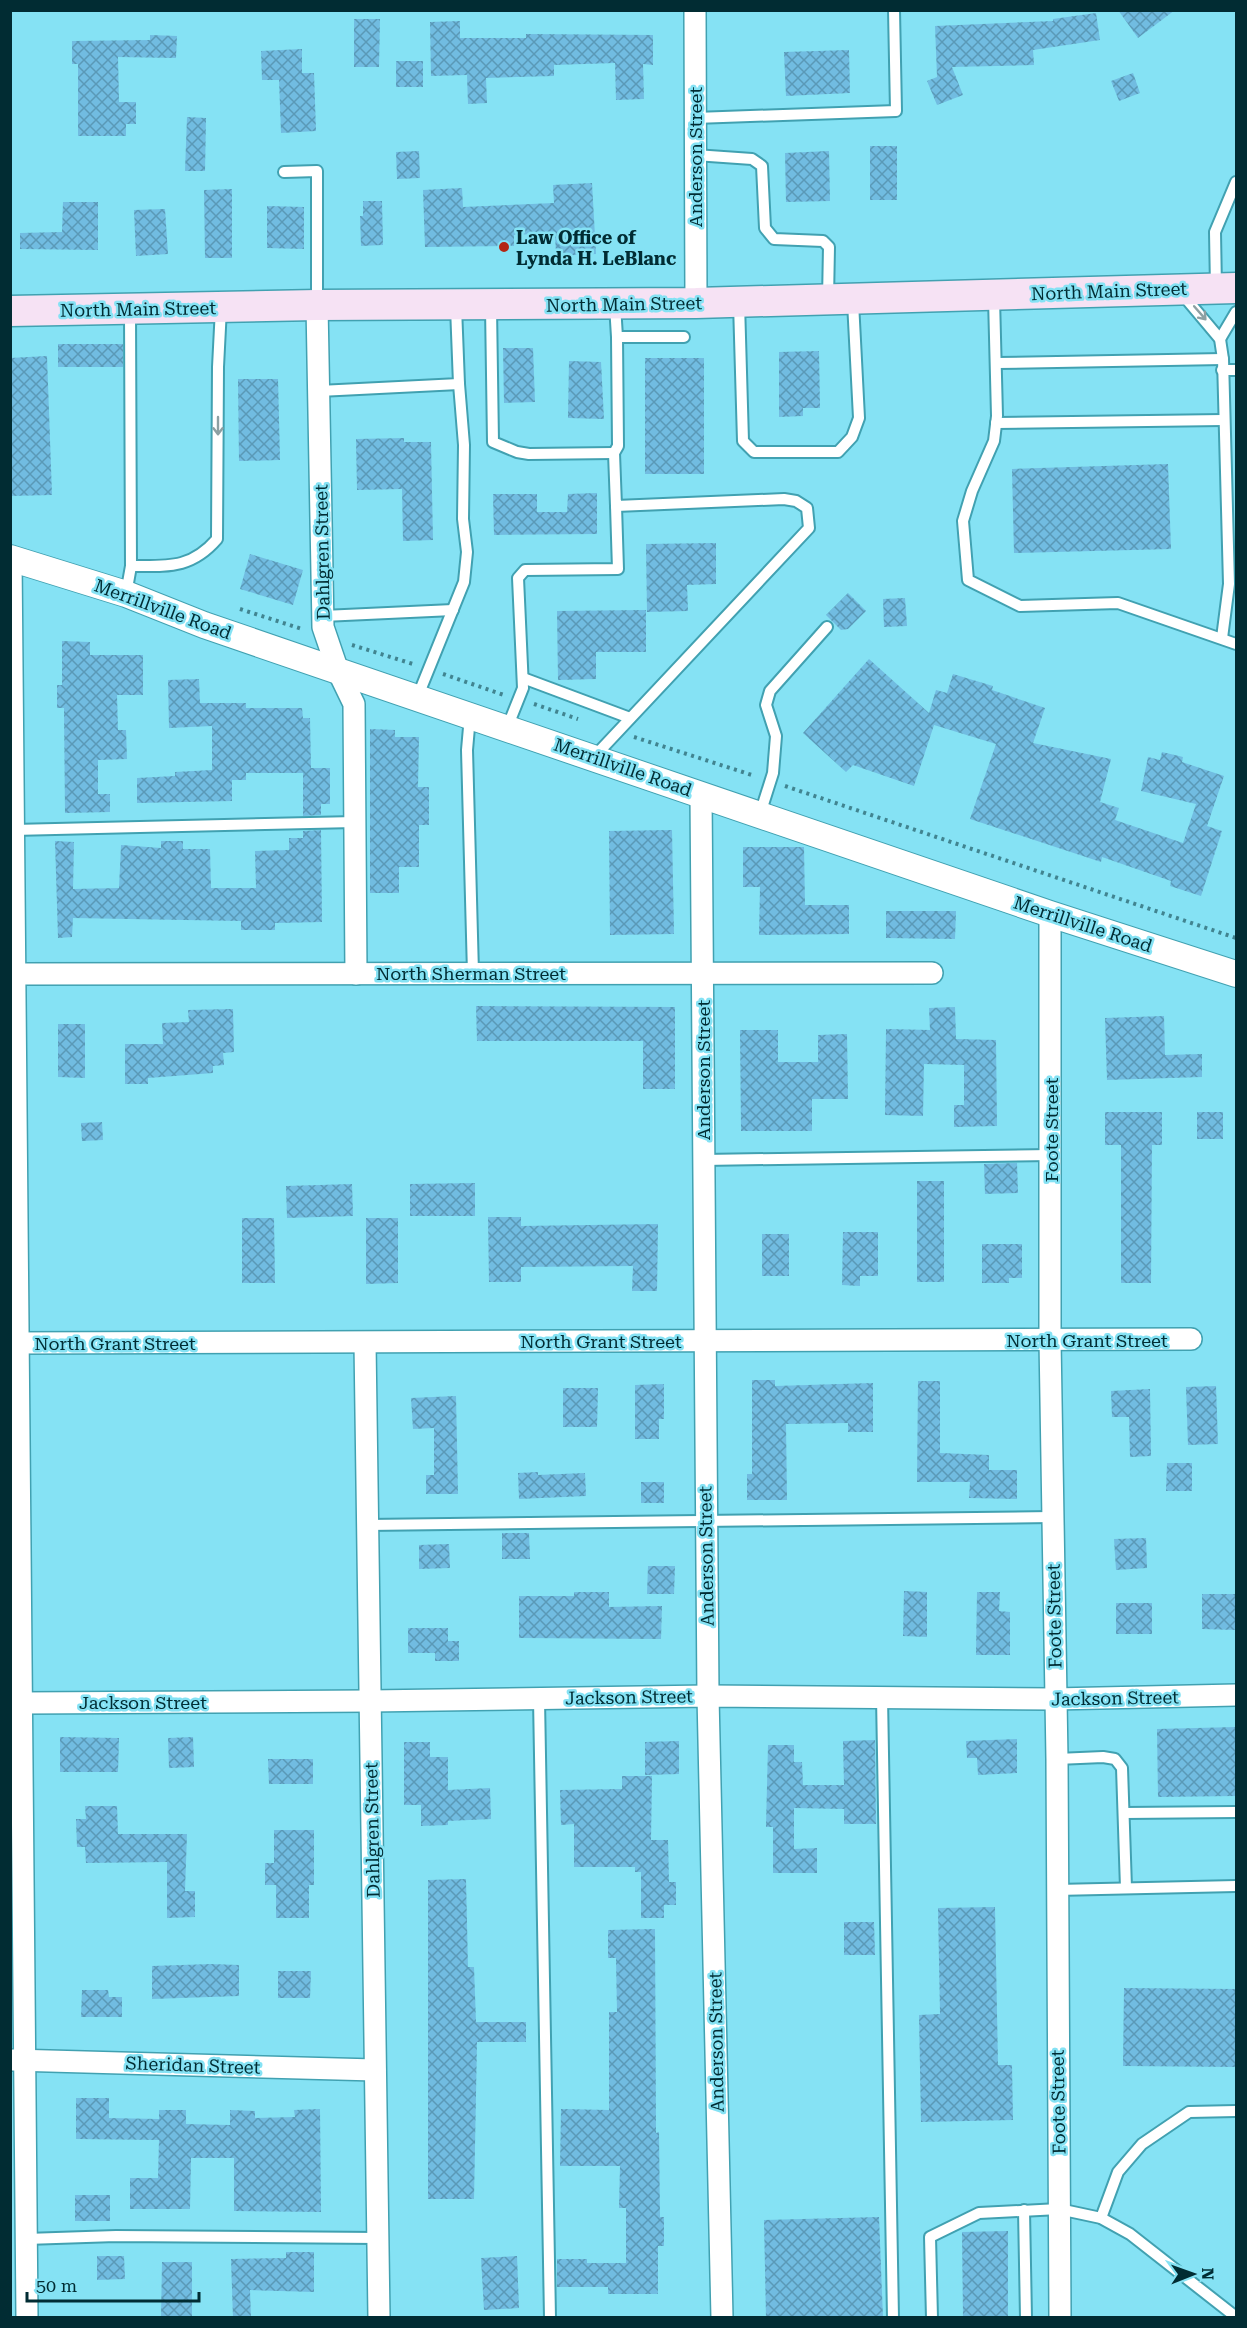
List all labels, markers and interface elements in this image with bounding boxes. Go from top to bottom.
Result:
street label: Anderson Street [685,87,706,227]
place label: Law Office of Lynda H. LeBlanc [516,227,676,269]
marker: Law Office of Lynda H. LeBlanc [497,240,511,254]
street label: North Main Street [1031,278,1188,304]
street label: North Main Street [546,292,702,316]
street label: North Main Street [60,297,216,321]
one-way arrow [1193,305,1207,320]
one-way arrow [212,415,224,435]
street label: Dahlgren Street [310,484,334,620]
street label: Merrillville Road [92,574,235,644]
street label: Merrillville Road [551,734,695,801]
street label: Merrillville Road [1011,892,1155,956]
street label: North Sherman Street [376,963,566,984]
street label: Anderson Street [693,1000,714,1140]
street label: Foote Street [1041,1077,1062,1182]
street label: North Grant Street [1006,1330,1168,1351]
street label: North Grant Street [520,1331,682,1352]
street label: North Grant Street [34,1333,196,1354]
street label: Anderson Street [694,1485,718,1626]
street label: Foote Street [1043,1563,1065,1669]
street label: Jackson Street [565,1685,693,1709]
street label: Jackson Street [1051,1686,1179,1710]
street label: Jackson Street [79,1692,207,1713]
street label: Dahlgren Street [360,1762,384,1898]
street label: Anderson Street [704,1971,728,2112]
street label: Foote Street [1047,2049,1069,2155]
street label: Sheridan Street [125,2052,261,2078]
north arrow [1163,2244,1223,2304]
scale bar [27,2265,200,2303]
text: N [1198,2267,1217,2280]
text: 50 m [36,2275,77,2296]

